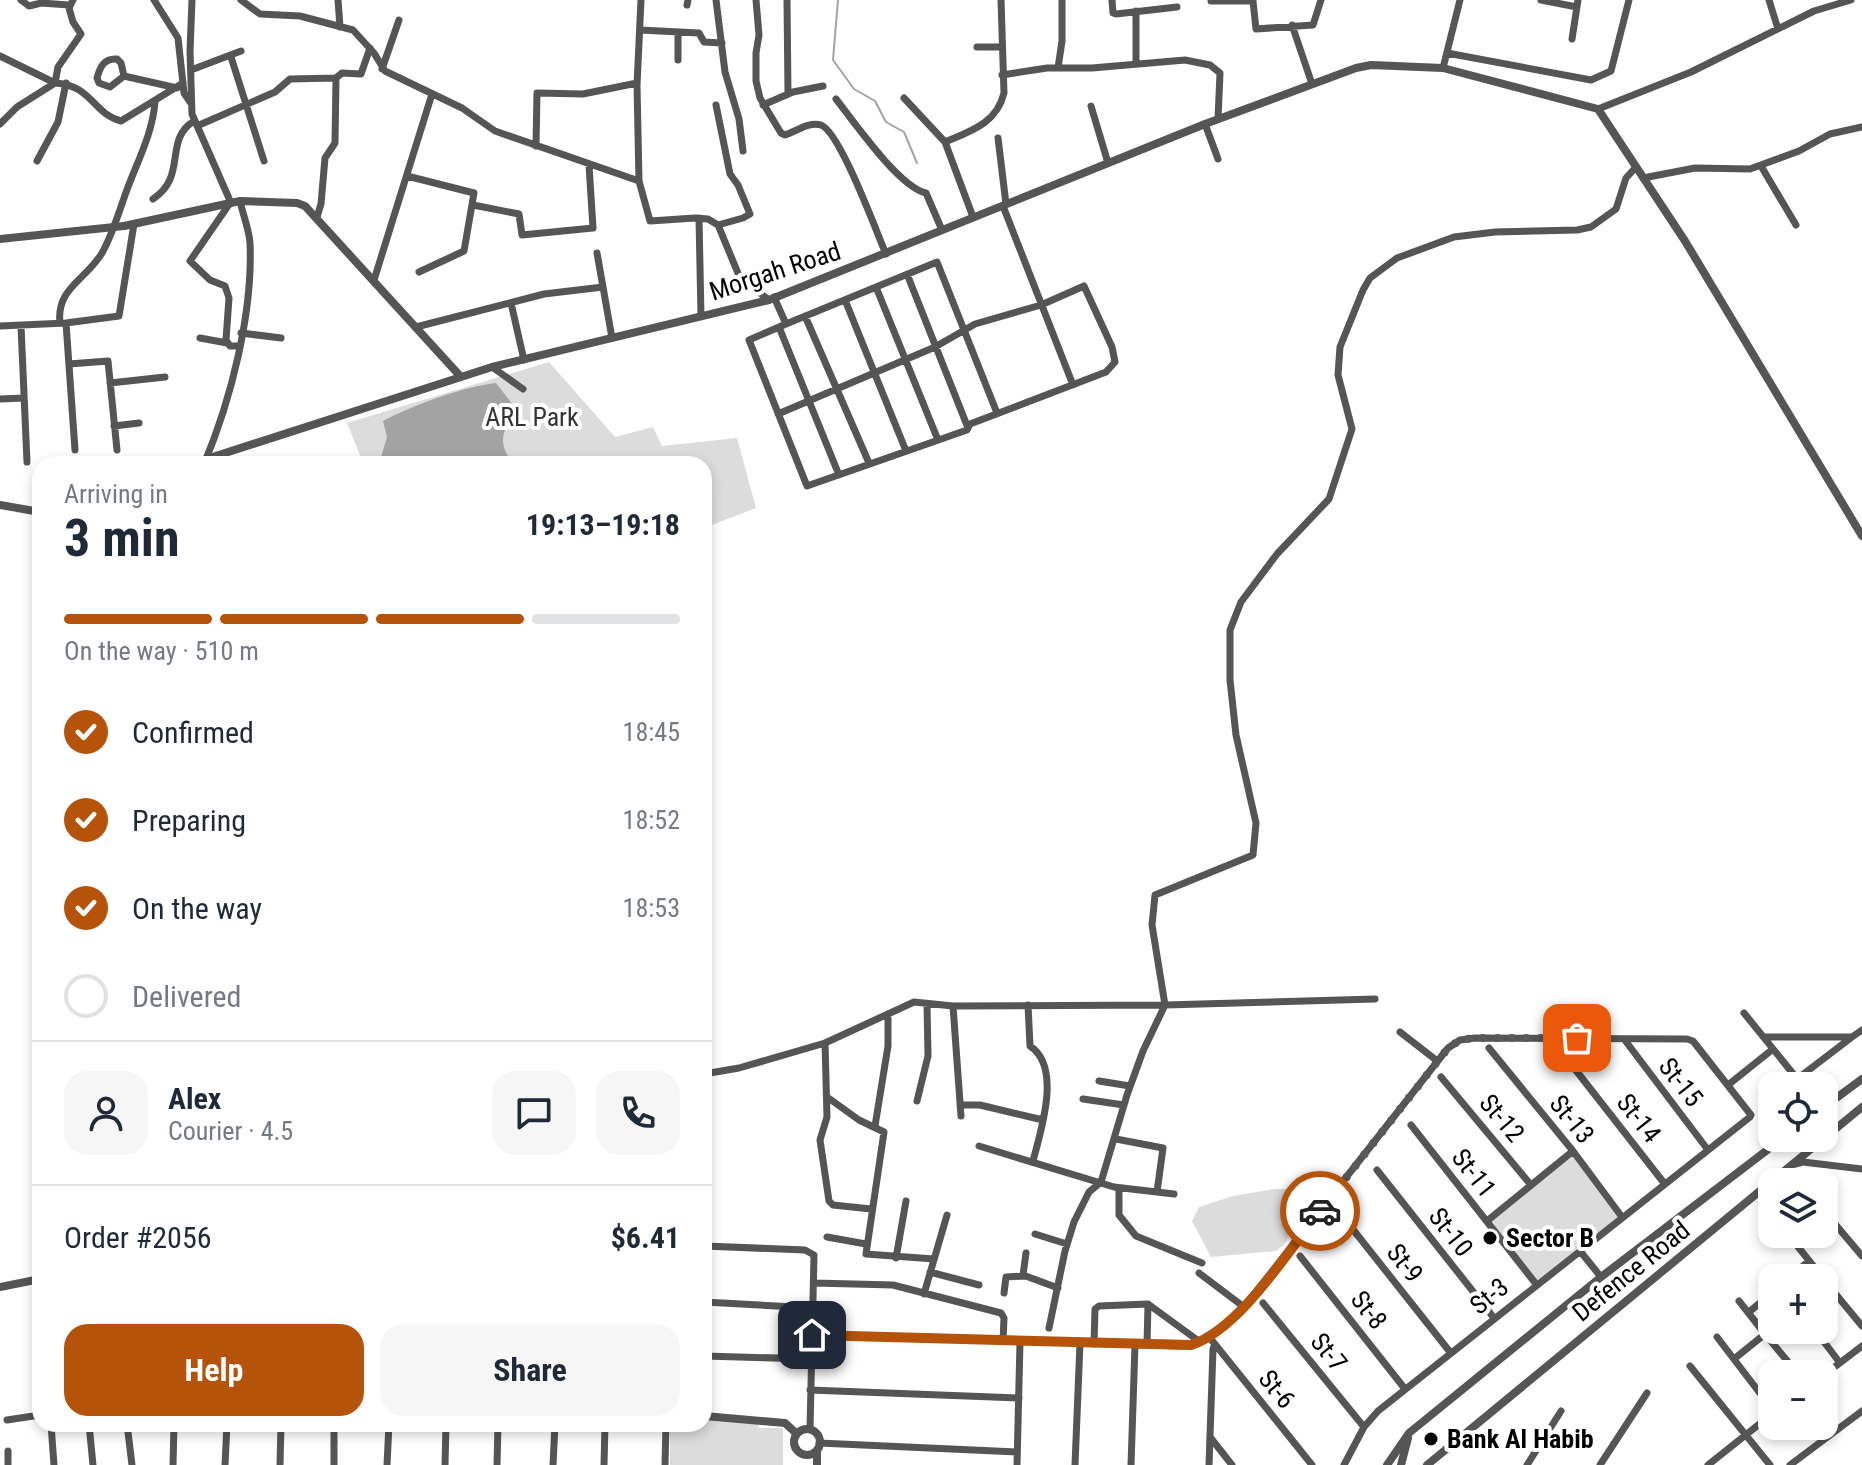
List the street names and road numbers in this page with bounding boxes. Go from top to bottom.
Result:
street label: Morgah Road [706,236,844,306]
street label: St-15 [1653,1052,1709,1112]
street label: St-12 [1473,1088,1531,1148]
street label: St-14 [1611,1088,1667,1148]
street label: St-13 [1544,1089,1600,1149]
street label: St-11 [1446,1143,1502,1203]
street label: St-10 [1423,1202,1479,1262]
street label: Defence Road [1566,1215,1696,1327]
street label: St-9 [1381,1238,1429,1288]
street label: St-3 [1464,1272,1514,1320]
street label: St-8 [1345,1285,1393,1335]
street label: St-7 [1305,1327,1353,1377]
street label: St-6 [1253,1364,1301,1414]

